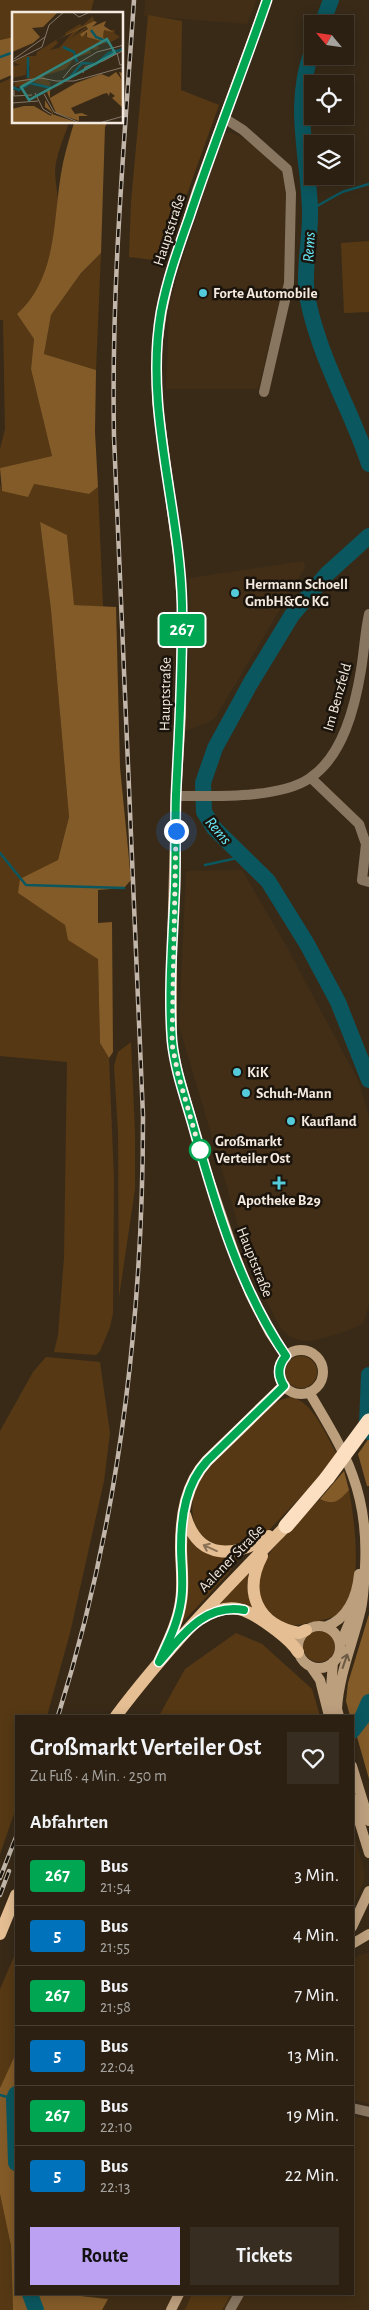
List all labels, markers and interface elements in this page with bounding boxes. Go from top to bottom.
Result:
inset map [12,12,124,124]
north arrow [304,15,354,65]
map controls [304,15,354,185]
button: locate [304,75,354,125]
button: layers [304,135,354,185]
street label: Hauptstraße [151,193,188,268]
water label: Rems [300,231,318,263]
place label: Forte Automobile [213,286,317,301]
marker: Forte Automobile [197,287,209,299]
place label: Hermann Schoell GmbH&Co KG [245,577,348,609]
marker: Hermann Schoell GmbH&Co KG [229,587,241,599]
line badge: 267 [153,614,211,646]
text: 267 [170,621,194,639]
street label: Hauptstraße [157,657,174,731]
street label: Im Benzfeld [321,661,354,733]
water label: Rems [202,814,234,847]
your location [164,819,189,844]
place label: KiK [247,1065,269,1080]
marker: KiK [231,1066,243,1078]
place label: Schuh-Mann [256,1086,332,1101]
marker: Schuh-Mann [240,1087,252,1099]
place label: Kaufland [301,1114,357,1129]
marker: Kaufland [285,1115,297,1127]
place label: Großmarkt Verteiler Ost [215,1134,290,1166]
marker: Großmarkt Verteiler Ost [189,1139,211,1161]
marker: Apotheke B29 [273,1177,285,1189]
place label: Apotheke B29 [237,1193,321,1208]
street label: Hauptstraße [234,1225,275,1299]
street label: Aalener Straße [196,1522,267,1595]
one-way arrow [203,1542,218,1552]
one-way arrow [341,1654,350,1670]
button: heart [287,1732,339,1784]
text: Großmarkt Verteiler Ost [30,1736,261,1760]
text: Zu Fuß · 4 Min. · 250 m [30,1768,167,1784]
text: Abfahrten [30,1813,108,1832]
text: Bus [100,1857,128,1876]
text: 3 Min. [294,1866,339,1885]
text: 267 [45,1867,70,1885]
text: 21:54 [100,1879,131,1895]
text: Bus [100,1917,128,1936]
text: 4 Min. [293,1926,339,1945]
text: 5 [54,1927,61,1945]
text: 21:55 [100,1939,130,1955]
text: Bus [100,1977,128,1996]
text: 7 Min. [294,1986,339,2005]
text: 267 [45,1987,70,2005]
text: 21:58 [100,1999,131,2015]
text: Bus [100,2037,128,2056]
text: 13 Min. [288,2046,339,2065]
text: 5 [54,2047,61,2065]
text: 22:04 [100,2059,134,2075]
text: Bus [100,2097,128,2116]
text: 19 Min. [287,2106,339,2125]
text: 267 [45,2107,70,2125]
text: 22:10 [100,2119,132,2135]
text: Bus [100,2157,128,2176]
text: 22 Min. [285,2166,339,2185]
text: 5 [54,2167,61,2185]
text: 22:13 [100,2179,130,2195]
button: Route [30,2227,180,2285]
button: Tickets [190,2227,339,2285]

